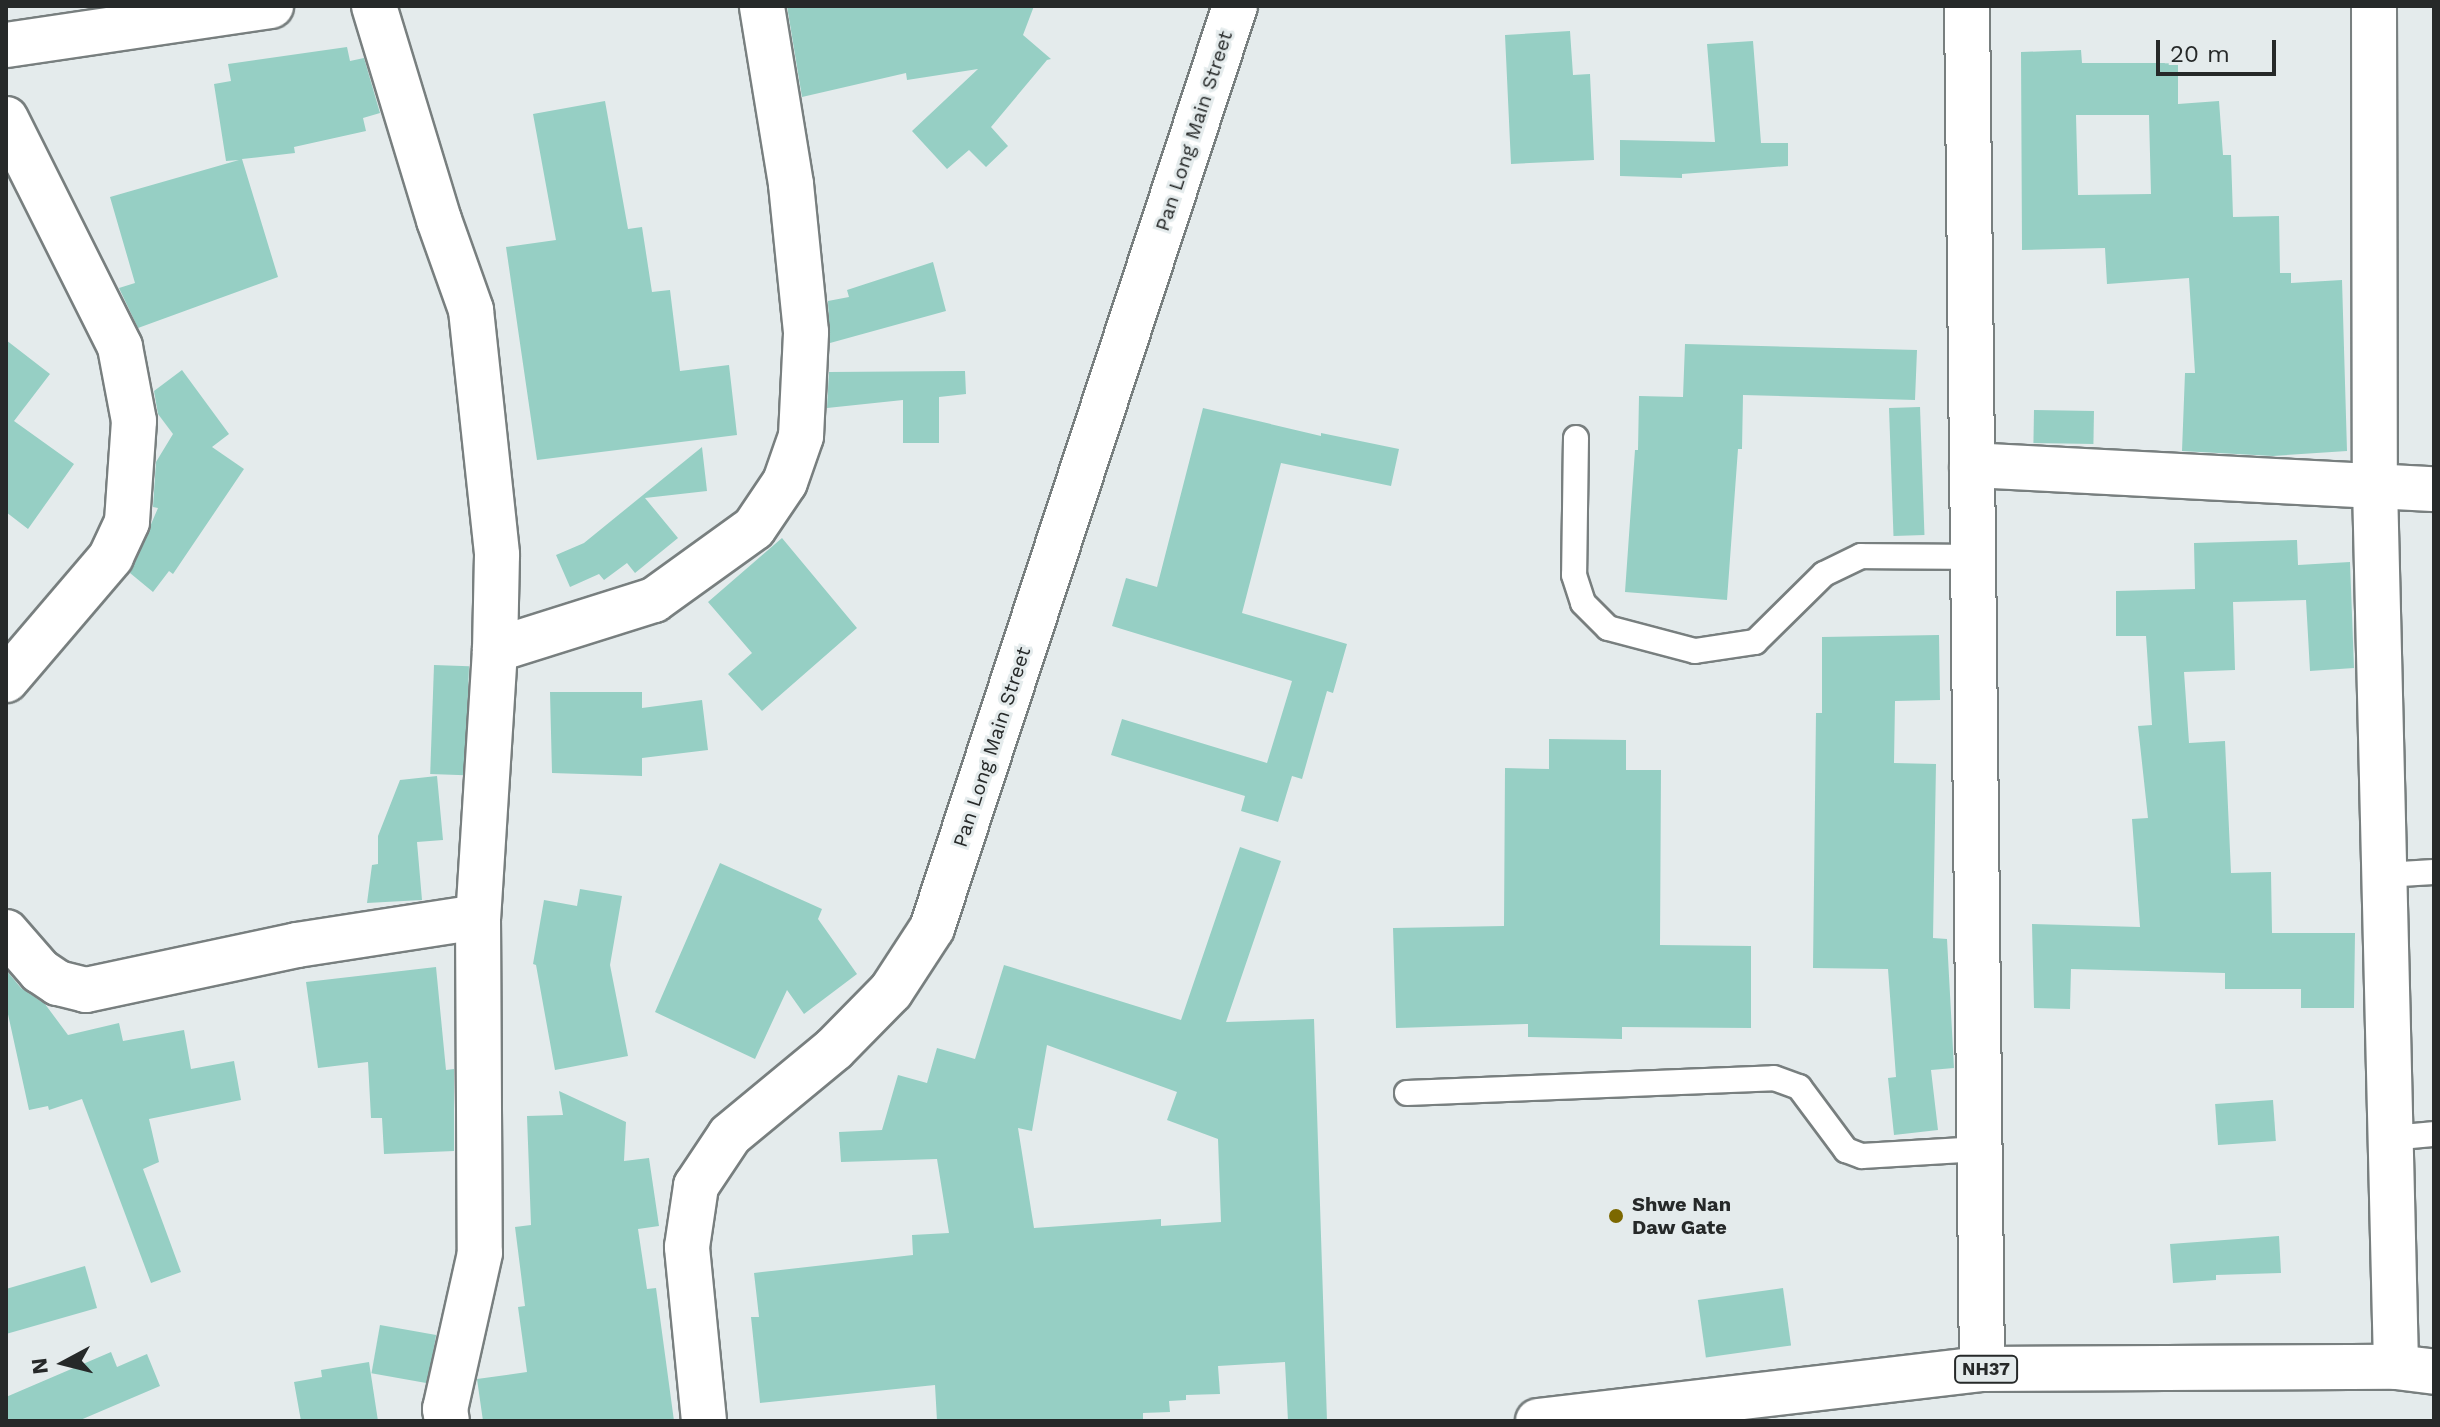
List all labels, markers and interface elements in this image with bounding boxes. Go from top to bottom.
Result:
scale bar [2160,24,2280,74]
street label: Pan Long Main Street [1150,28,1238,234]
text: 20 m [2170,40,2230,68]
street label: Pan Long Main Street [948,644,1036,850]
place label: Shwe Nan Daw Gate [1632,1192,1731,1239]
marker: Shwe Nan Daw Gate [1607,1207,1625,1225]
north arrow [24,1323,104,1403]
road number: NH37 [1954,1355,2018,1383]
text: N [26,1356,53,1376]

